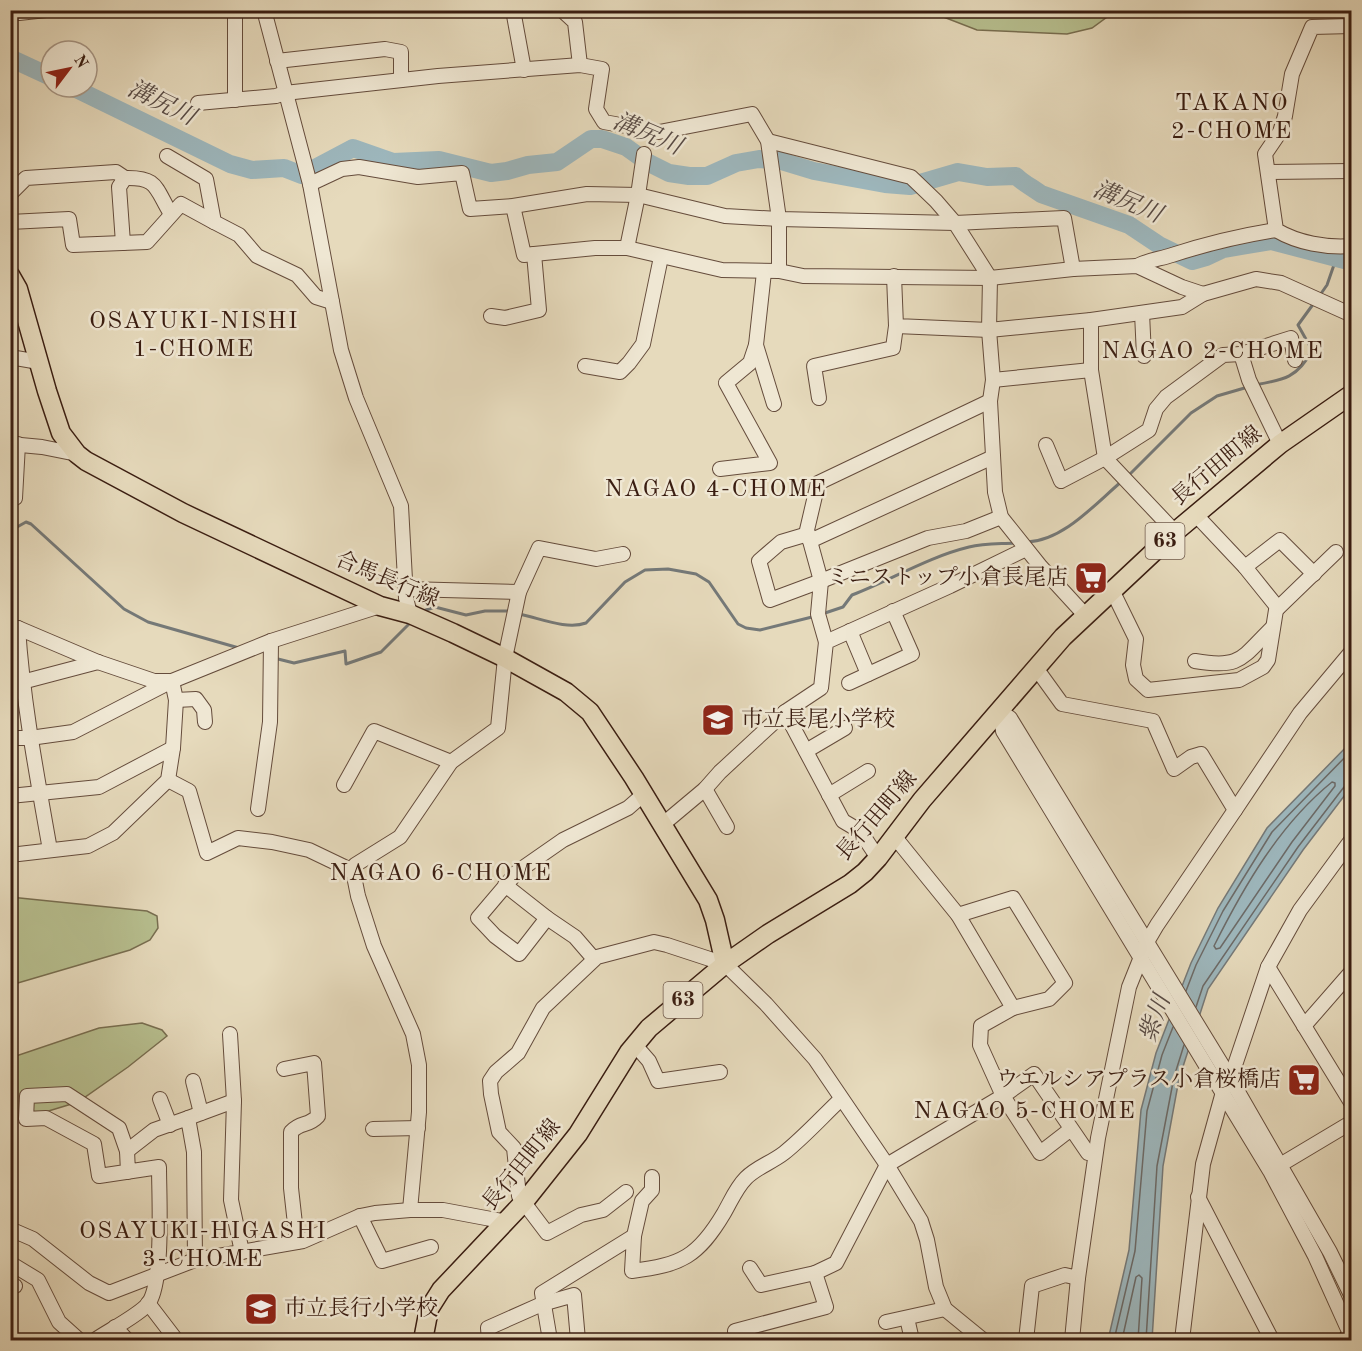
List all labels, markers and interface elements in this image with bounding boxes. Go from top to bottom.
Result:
north arrow [39,39,99,99]
text: N [70,53,90,72]
water label: 溝尻川 [123,75,203,132]
district label: TAKANO 2-CHOME [1171,92,1293,144]
water label: 溝尻川 [609,107,689,161]
water label: 溝尻川 [1089,175,1169,229]
district label: OSAYUKI-NISHI 1-CHOME [89,310,299,362]
district label: NAGAO 2-CHOME [1102,340,1324,364]
street label: 長行田町線 [1167,421,1266,510]
district label: NAGAO 4-CHOME [605,478,827,502]
road number: 63 [1146,523,1184,559]
street label: 合馬長行線 [332,547,443,612]
supermarket icon: ミニストップ小倉長尾店 [1073,560,1109,596]
place label: ミニストップ小倉長尾店 [827,565,1068,589]
school or university icon: 市立長尾小学校 [700,702,736,738]
place label: 市立長尾小学校 [741,707,895,731]
street label: 長行田町線 [831,766,921,865]
district label: NAGAO 6-CHOME [330,862,552,886]
road number: 63 [664,982,702,1018]
water label: 紫川 [1134,988,1177,1046]
supermarket icon: ウエルシアプラス小倉桜橋店 [1286,1062,1322,1098]
place label: ウエルシアプラス小倉桜橋店 [996,1067,1281,1091]
district label: NAGAO 5-CHOME [914,1100,1136,1124]
street label: 長行田町線 [477,1114,565,1215]
district label: OSAYUKI-HIGASHI 3-CHOME [79,1220,327,1272]
school or university icon: 市立長行小学校 [243,1291,279,1327]
place label: 市立長行小学校 [284,1296,438,1320]

